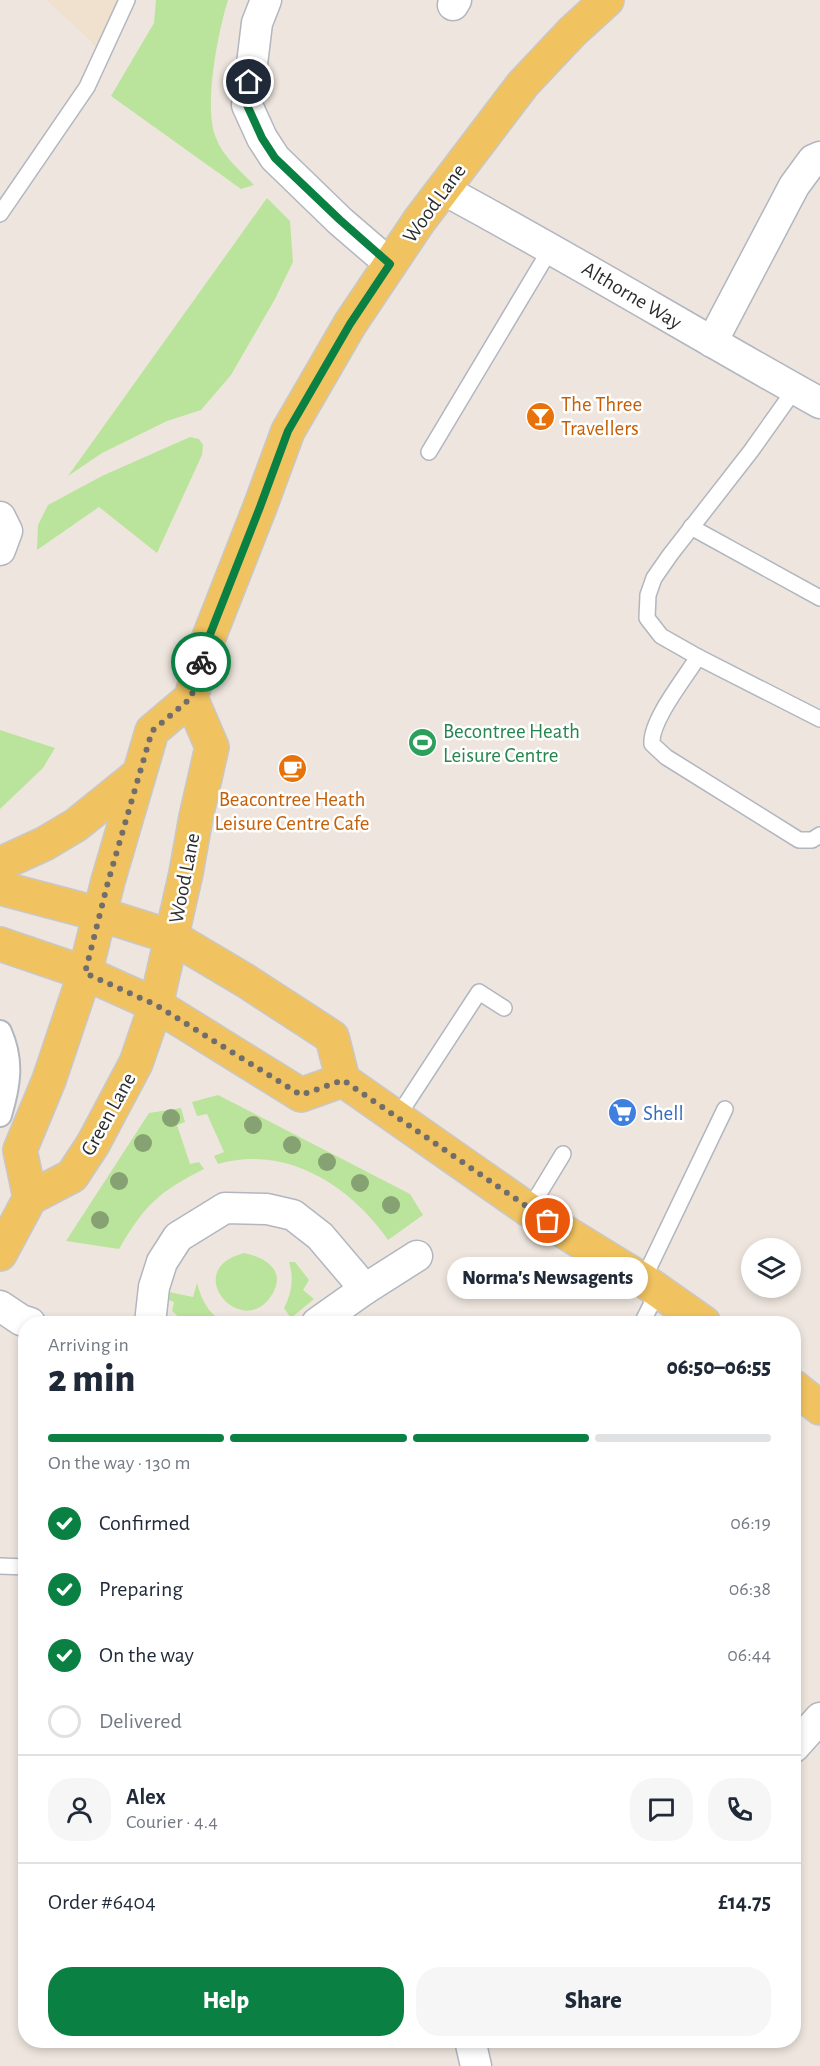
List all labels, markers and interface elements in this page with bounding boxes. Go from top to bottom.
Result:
pin [223,56,274,107]
icon: home [232,65,265,98]
street label: Wood Lane [399,160,470,246]
street label: Althorne Way [578,258,685,333]
place label: The Three Travellers [561,394,642,439]
bar icon: The Three Travellers [524,400,556,432]
courier [171,632,231,692]
icon: bike [185,646,218,679]
place label: Becontree Heath Leisure Centre [443,721,580,766]
sports icon: Becontree Heath Leisure Centre [406,727,438,759]
cafe icon: Beacontree Heath Leisure Centre Cafe [276,752,308,784]
place label: Beacontree Heath Leisure Centre Cafe [214,789,370,834]
street label: Wood Lane [165,831,204,925]
street label: Green Lane [77,1069,140,1159]
supermarket icon: Shell [606,1097,638,1129]
place label: Shell [643,1103,684,1124]
pin [522,1195,573,1246]
icon: bag [531,1204,564,1237]
map controls [741,1238,801,1298]
button: layers [741,1238,801,1298]
callout: Norma's Newsagents [448,1257,648,1299]
text: Norma's Newsagents [462,1268,633,1288]
text: Arriving in [48,1335,129,1355]
text: 06:50–06:55 [666,1356,771,1378]
text: 2 min [48,1360,135,1399]
text: On the way · 130 m [48,1453,190,1473]
icon: check [48,1507,81,1540]
text: Confirmed [99,1512,190,1534]
text: 06:19 [730,1513,771,1533]
icon: check [48,1573,81,1606]
text: Preparing [99,1578,183,1600]
text: 06:38 [729,1579,771,1599]
icon: check [48,1639,81,1672]
text: On the way [99,1644,194,1666]
text: 06:44 [727,1645,771,1665]
text: Delivered [99,1710,182,1732]
button: person [48,1778,111,1841]
button: chat [630,1778,693,1841]
button: phone [708,1778,771,1841]
text: Alex [126,1786,166,1808]
text: Courier · 4.4 [126,1812,218,1832]
text: Order #6404 [48,1891,156,1913]
text: £14.75 [718,1891,771,1913]
button: Help [48,1967,404,2036]
button: Share [416,1967,771,2036]

